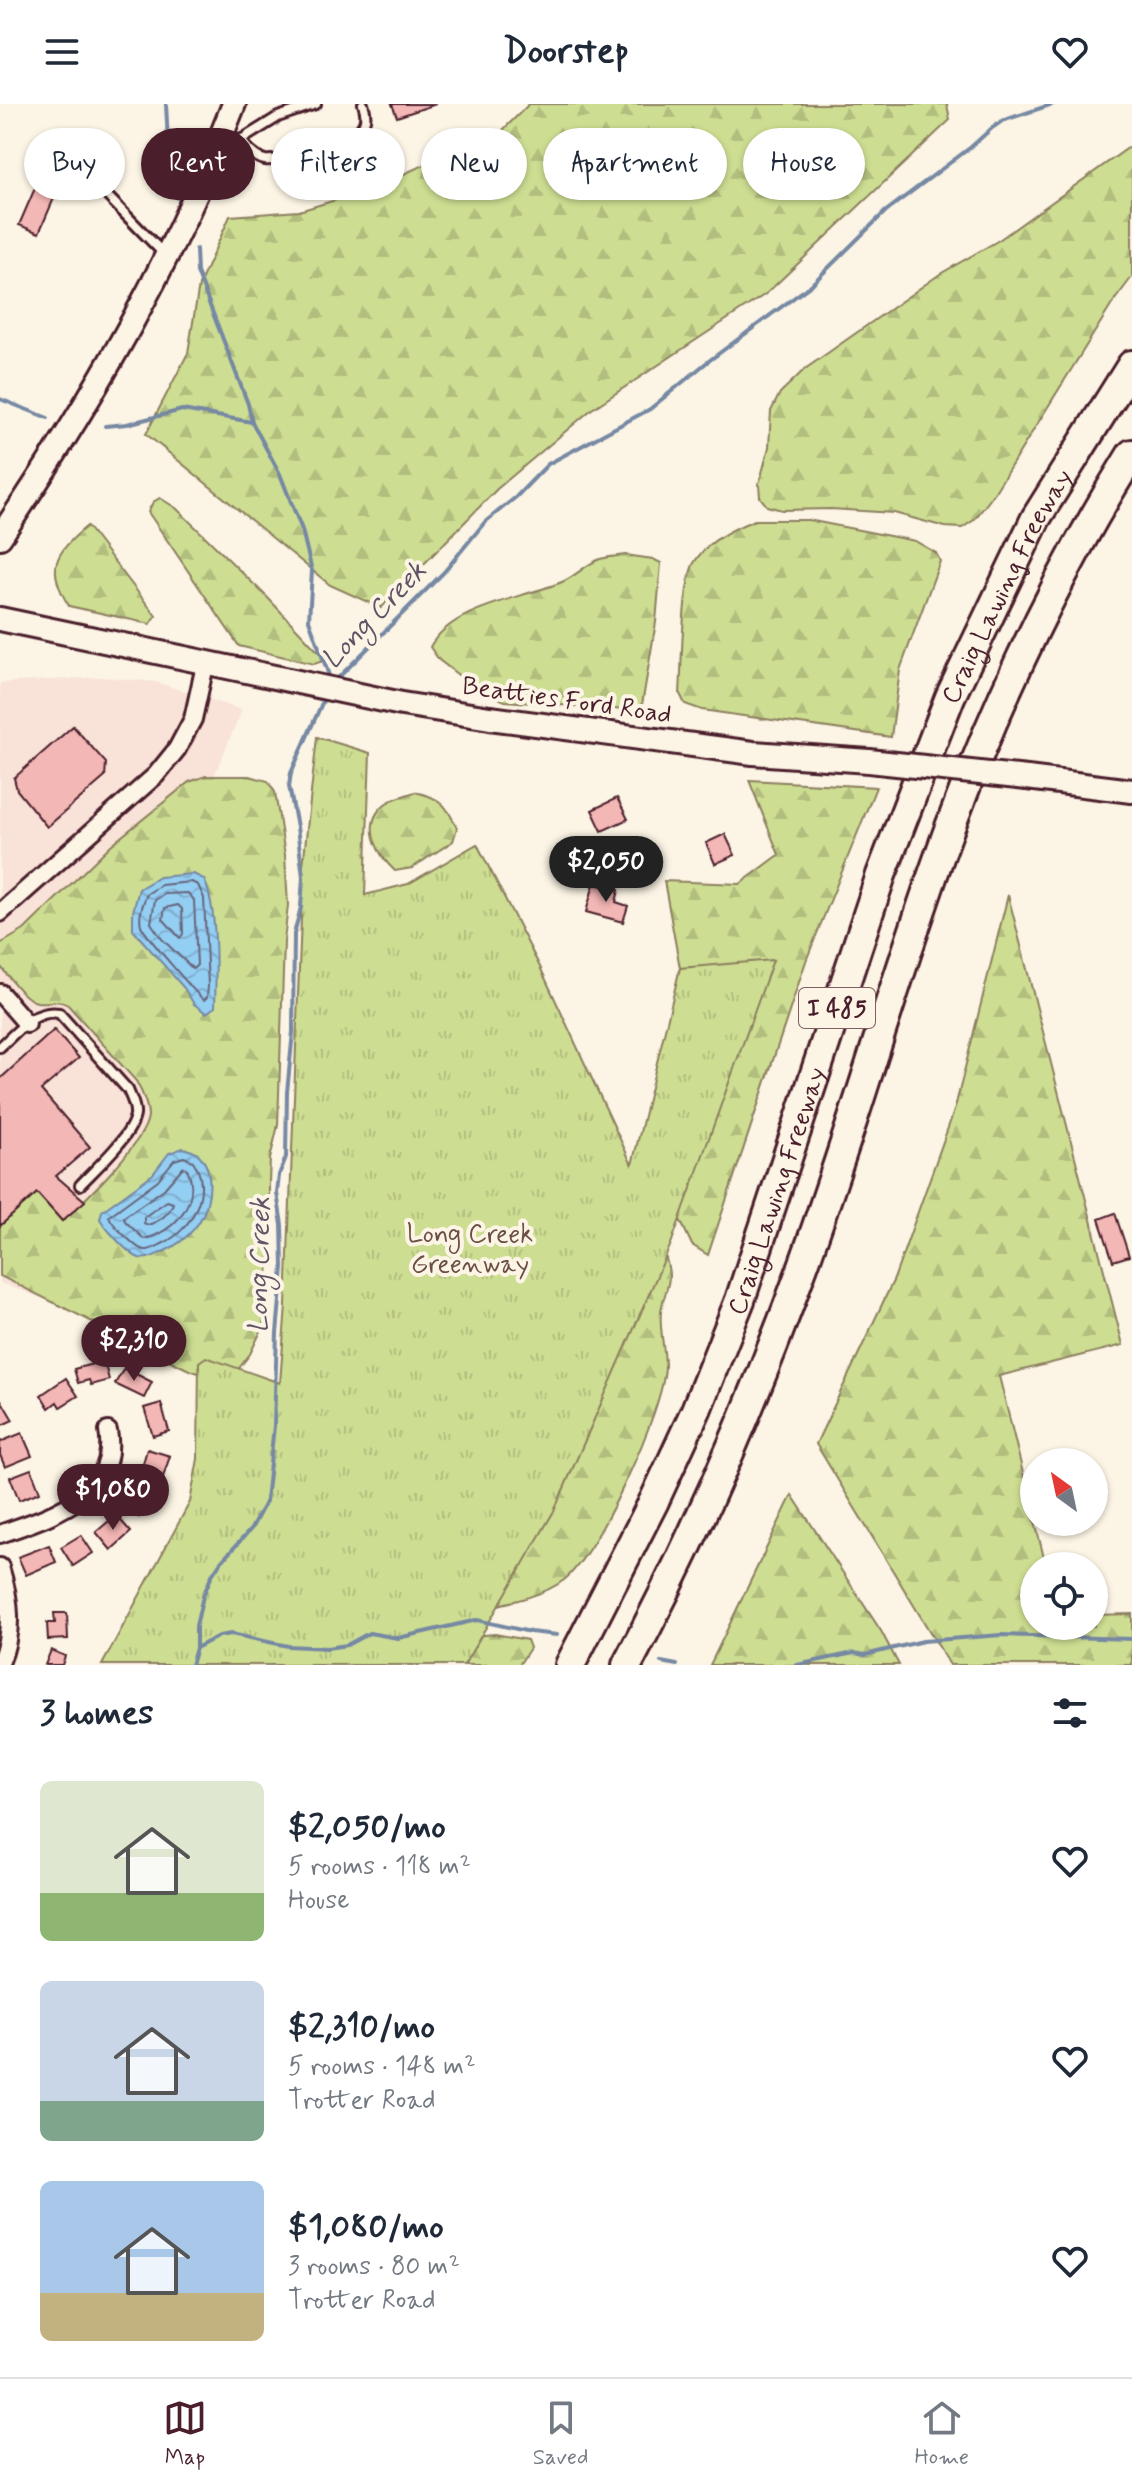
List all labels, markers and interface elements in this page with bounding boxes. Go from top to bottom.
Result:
text: Doorstep [503,29,629,76]
icon: menu [40,30,84,74]
icon: heart [1048,30,1092,74]
chip: Buy [24,128,125,200]
chip: Rent [141,128,255,200]
chip: Filters [271,128,405,200]
chip: New [421,128,527,200]
chip: Apartment [543,128,727,200]
chip: House [743,128,865,200]
street label: Craig Lawing Freeway [934,463,1081,710]
water label: Long Creek [314,554,437,679]
street label: Beatties Ford Road [460,669,674,732]
pin: $2,050 [541,836,671,904]
text: $2,050 [567,845,645,879]
road number: I 485 [799,988,875,1028]
street label: Craig Lawing Freeway [721,1063,835,1320]
water label: Long Creek [241,1197,282,1333]
park label: Long Creek Greenway [407,1218,533,1282]
pin: $2,310 [69,1315,199,1383]
text: $2,310 [99,1324,169,1358]
north arrow [1020,1448,1108,1536]
map controls [1020,1448,1108,1640]
pin: $1,080 [48,1464,178,1532]
text: $1,080 [75,1473,151,1507]
button: locate [1020,1552,1108,1640]
text: 3 homes [40,1691,153,1736]
icon: filters [1048,1691,1092,1735]
text: $2,050/mo [288,1805,446,1850]
icon: home [104,1813,200,1909]
icon: heart [1048,1839,1092,1883]
text: 5 rooms · 118 m² [288,1850,471,1884]
text: House [288,1884,349,1918]
text: $2,310/mo [288,2005,435,2050]
icon: home [104,2013,200,2109]
icon: heart [1048,2039,1092,2083]
text: 5 rooms · 148 m² [288,2050,475,2084]
text: Trotter Road [288,2084,436,2118]
text: $1,080/mo [288,2205,444,2250]
icon: home [104,2213,200,2309]
icon: heart [1048,2239,1092,2283]
text: 3 rooms · 80 m² [288,2250,460,2284]
text: Trotter Road [288,2284,436,2318]
tab: Map [163,2396,207,2472]
tab: Saved [533,2396,588,2472]
tab: Home [914,2396,969,2472]

